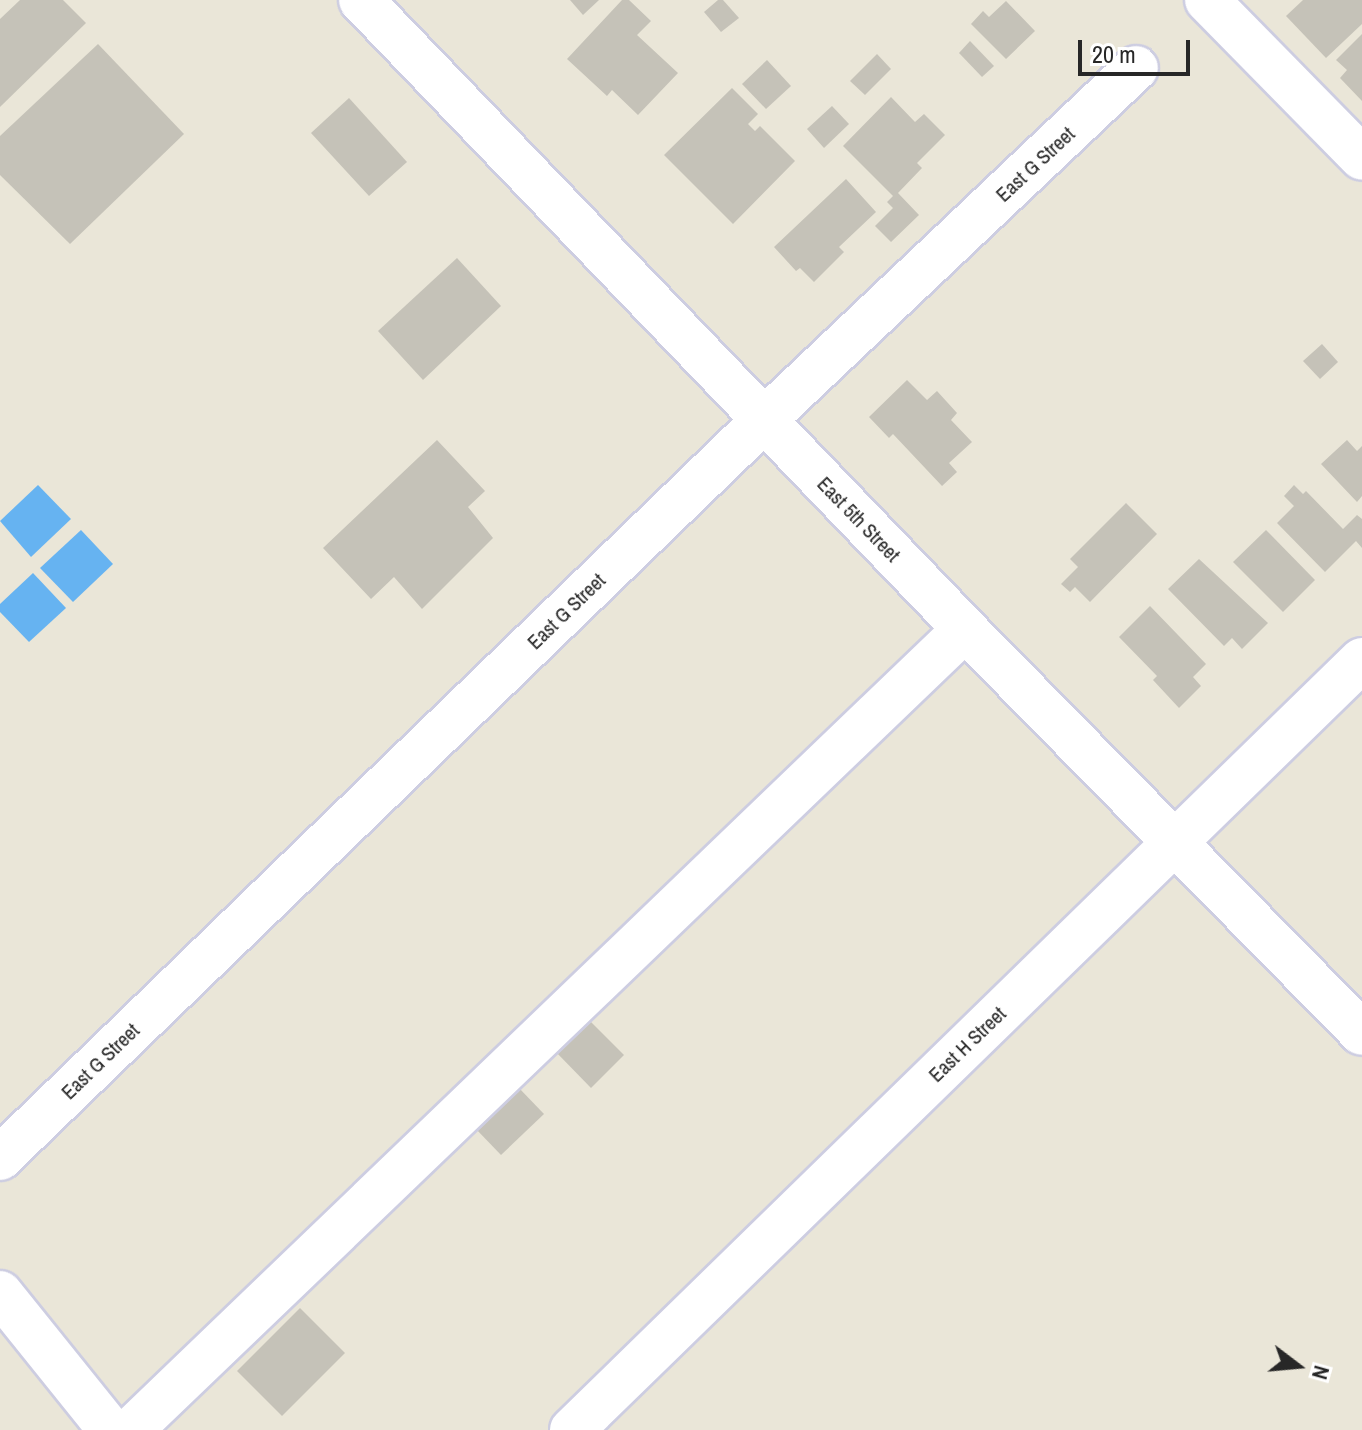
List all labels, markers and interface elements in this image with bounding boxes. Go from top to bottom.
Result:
scale bar [1082,24,1194,74]
text: 20 m [1092,38,1136,70]
street label: East G Street [991,122,1079,206]
street label: East 5th Street [813,472,905,566]
street label: East G Street [522,568,610,654]
street label: East H Street [924,1001,1010,1087]
street label: East G Street [56,1018,144,1104]
north arrow [1258,1326,1338,1406]
text: N [1305,1362,1337,1383]

